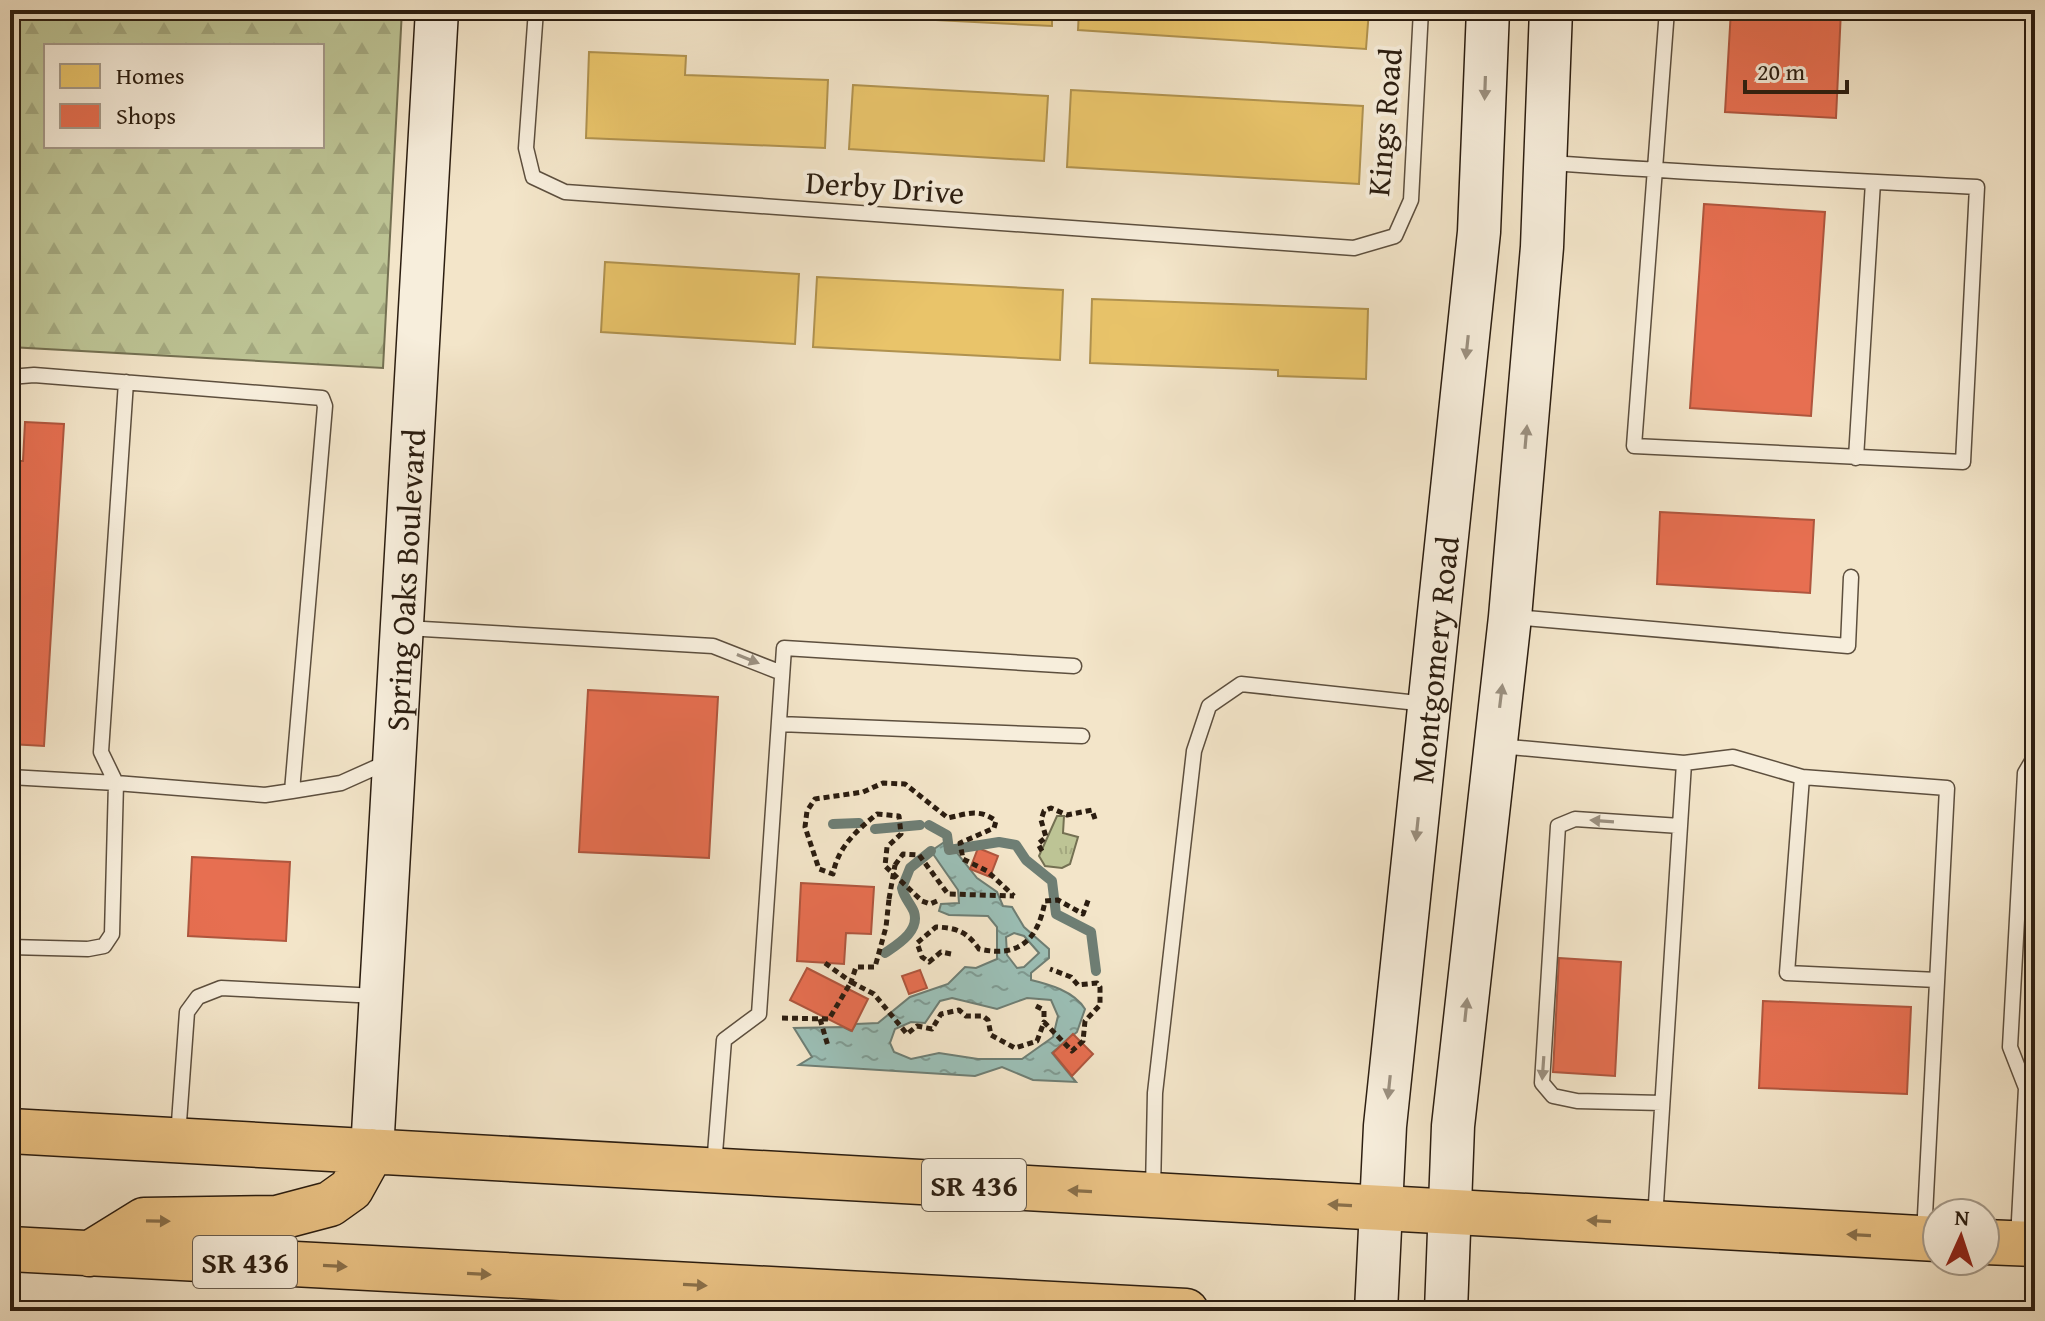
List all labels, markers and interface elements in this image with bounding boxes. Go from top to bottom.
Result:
legend [44,44,324,148]
scale bar [1745,44,1847,94]
street label: Kings Road [1354,46,1414,198]
text: 20 m [1757,54,1805,89]
text: Homes [116,58,185,93]
one-way arrow [1478,76,1491,101]
text: Shops [116,98,176,133]
street label: Derby Drive [804,158,966,216]
one-way arrow [1460,335,1473,360]
one-way arrow [1519,424,1532,449]
street label: Spring Oaks Boulevard [372,427,437,732]
street label: Montgomery Road [1398,534,1470,786]
one-way arrow [736,653,760,666]
one-way arrow [1494,683,1507,708]
one-way arrow [1589,814,1614,827]
one-way arrow [1411,817,1424,842]
one-way arrow [1459,997,1472,1022]
one-way arrow [1536,1056,1549,1081]
one-way arrow [1383,1075,1396,1100]
road number: SR 436 [922,1159,1026,1211]
one-way arrow [1067,1184,1092,1197]
north arrow [1921,1197,2001,1277]
one-way arrow [1327,1198,1352,1211]
text: N [1954,1201,1971,1233]
one-way arrow [146,1214,171,1227]
one-way arrow [1587,1214,1612,1227]
one-way arrow [1846,1228,1871,1241]
road number: SR 436 [193,1236,297,1288]
one-way arrow [323,1260,348,1273]
one-way arrow [467,1267,492,1280]
one-way arrow [683,1279,708,1292]

